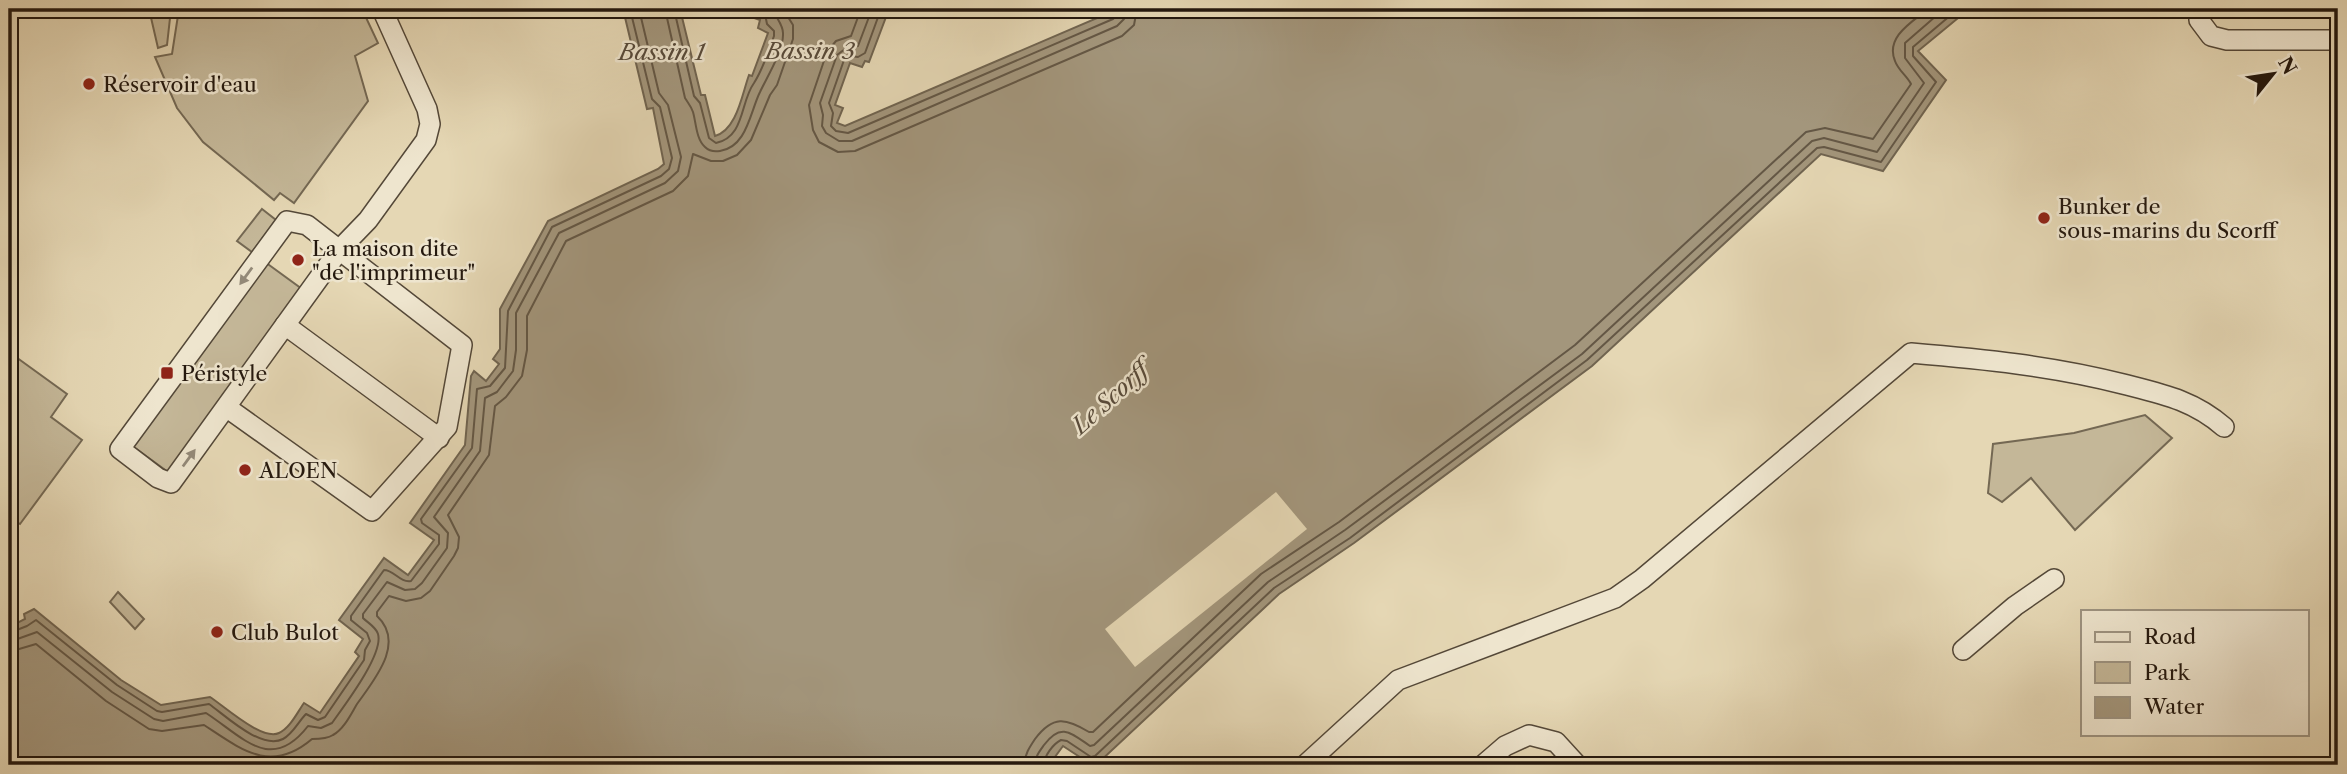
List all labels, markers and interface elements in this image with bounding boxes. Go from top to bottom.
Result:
water label: Bassin 3 [763,37,856,65]
water label: Bassin 1 [617,38,706,66]
north arrow [2238,38,2308,108]
text: N [2273,53,2301,79]
place label: Réservoir d'eau [103,72,257,97]
marker: Réservoir d'eau [81,76,97,92]
place label: Bunker de sous-marins du Scorff [2058,194,2279,243]
marker: Bunker de sous-marins du Scorff [2036,210,2052,226]
place label: La maison dite "de l'imprimeur" [312,236,475,285]
marker: La maison dite "de l'imprimeur" [290,252,306,268]
one-way arrow [240,267,254,285]
water label: Le Scorff [1064,351,1160,441]
place label: Péristyle [181,361,267,386]
marker: Péristyle [159,365,175,381]
one-way arrow [182,449,196,467]
place label: ALOEN [258,458,337,483]
marker: ALOEN [237,462,253,478]
legend [2081,610,2308,736]
place label: Club Bulot [231,620,339,645]
marker: Club Bulot [209,624,225,640]
text: Road [2144,624,2196,649]
text: Park [2144,660,2190,685]
text: Water [2143,694,2204,719]

